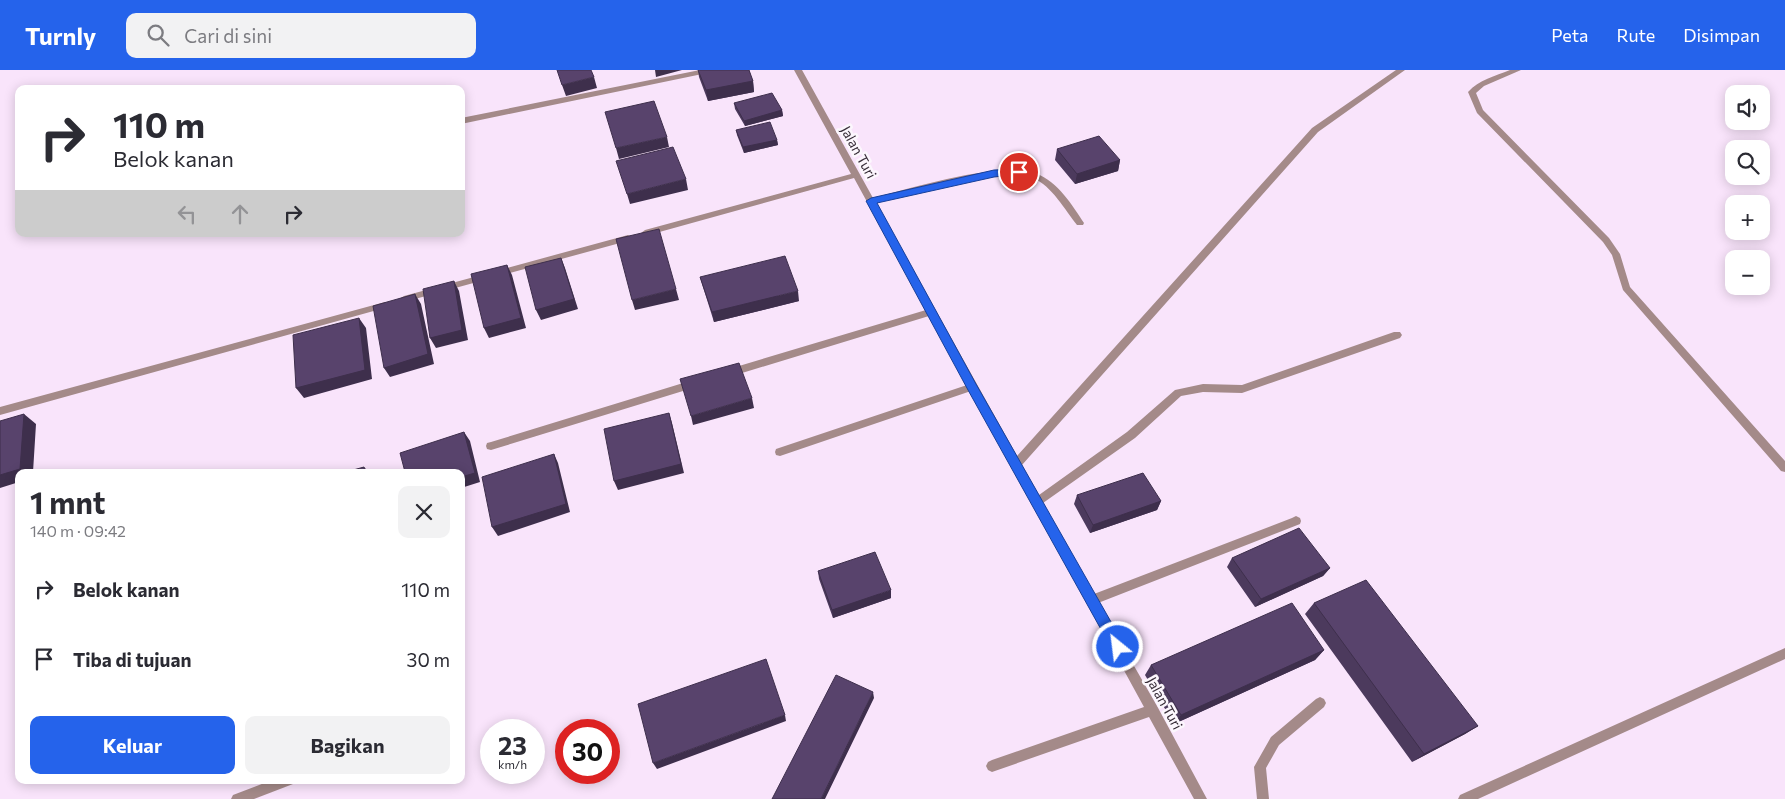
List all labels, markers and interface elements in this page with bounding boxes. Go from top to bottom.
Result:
search box [126,13,476,58]
text: Turnly [25,21,96,50]
icon: search [144,21,172,49]
text: Cari di sini [184,24,272,47]
text: Peta [1551,24,1588,46]
text: Rute [1616,24,1655,46]
text: Disimpan [1683,24,1760,46]
map controls [1725,85,1770,295]
button: sound [1725,85,1770,130]
text: 110 m [113,102,205,145]
icon: right [30,105,95,170]
street label: Jalan Turi [838,123,880,181]
button: search [1725,140,1770,185]
text: Belok kanan [113,145,234,172]
pin [998,151,1040,193]
icon: arrive [1005,158,1033,186]
button: + [1725,195,1770,240]
icon: left [173,200,201,228]
icon: ahead [226,200,254,228]
icon: right [279,200,307,228]
button: − [1725,250,1770,295]
text: 1 mnt [30,483,106,520]
button: close [398,486,450,538]
text: 140 m · 09:42 [30,521,126,540]
icon: right [30,575,58,603]
text: Belok kanan [73,578,180,601]
text: 110 m [401,578,450,601]
position arrow [1091,620,1143,672]
icon: arrive [30,645,58,673]
text: Tiba di tujuan [73,648,191,671]
text: 30 m [407,648,450,671]
street label: Jalan Turi [1144,674,1186,732]
button: Keluar [30,716,235,774]
button: Bagikan [245,716,450,774]
speed limit sign: 30 [555,719,620,784]
text: 23 [498,730,527,760]
text: km/h [498,757,527,771]

